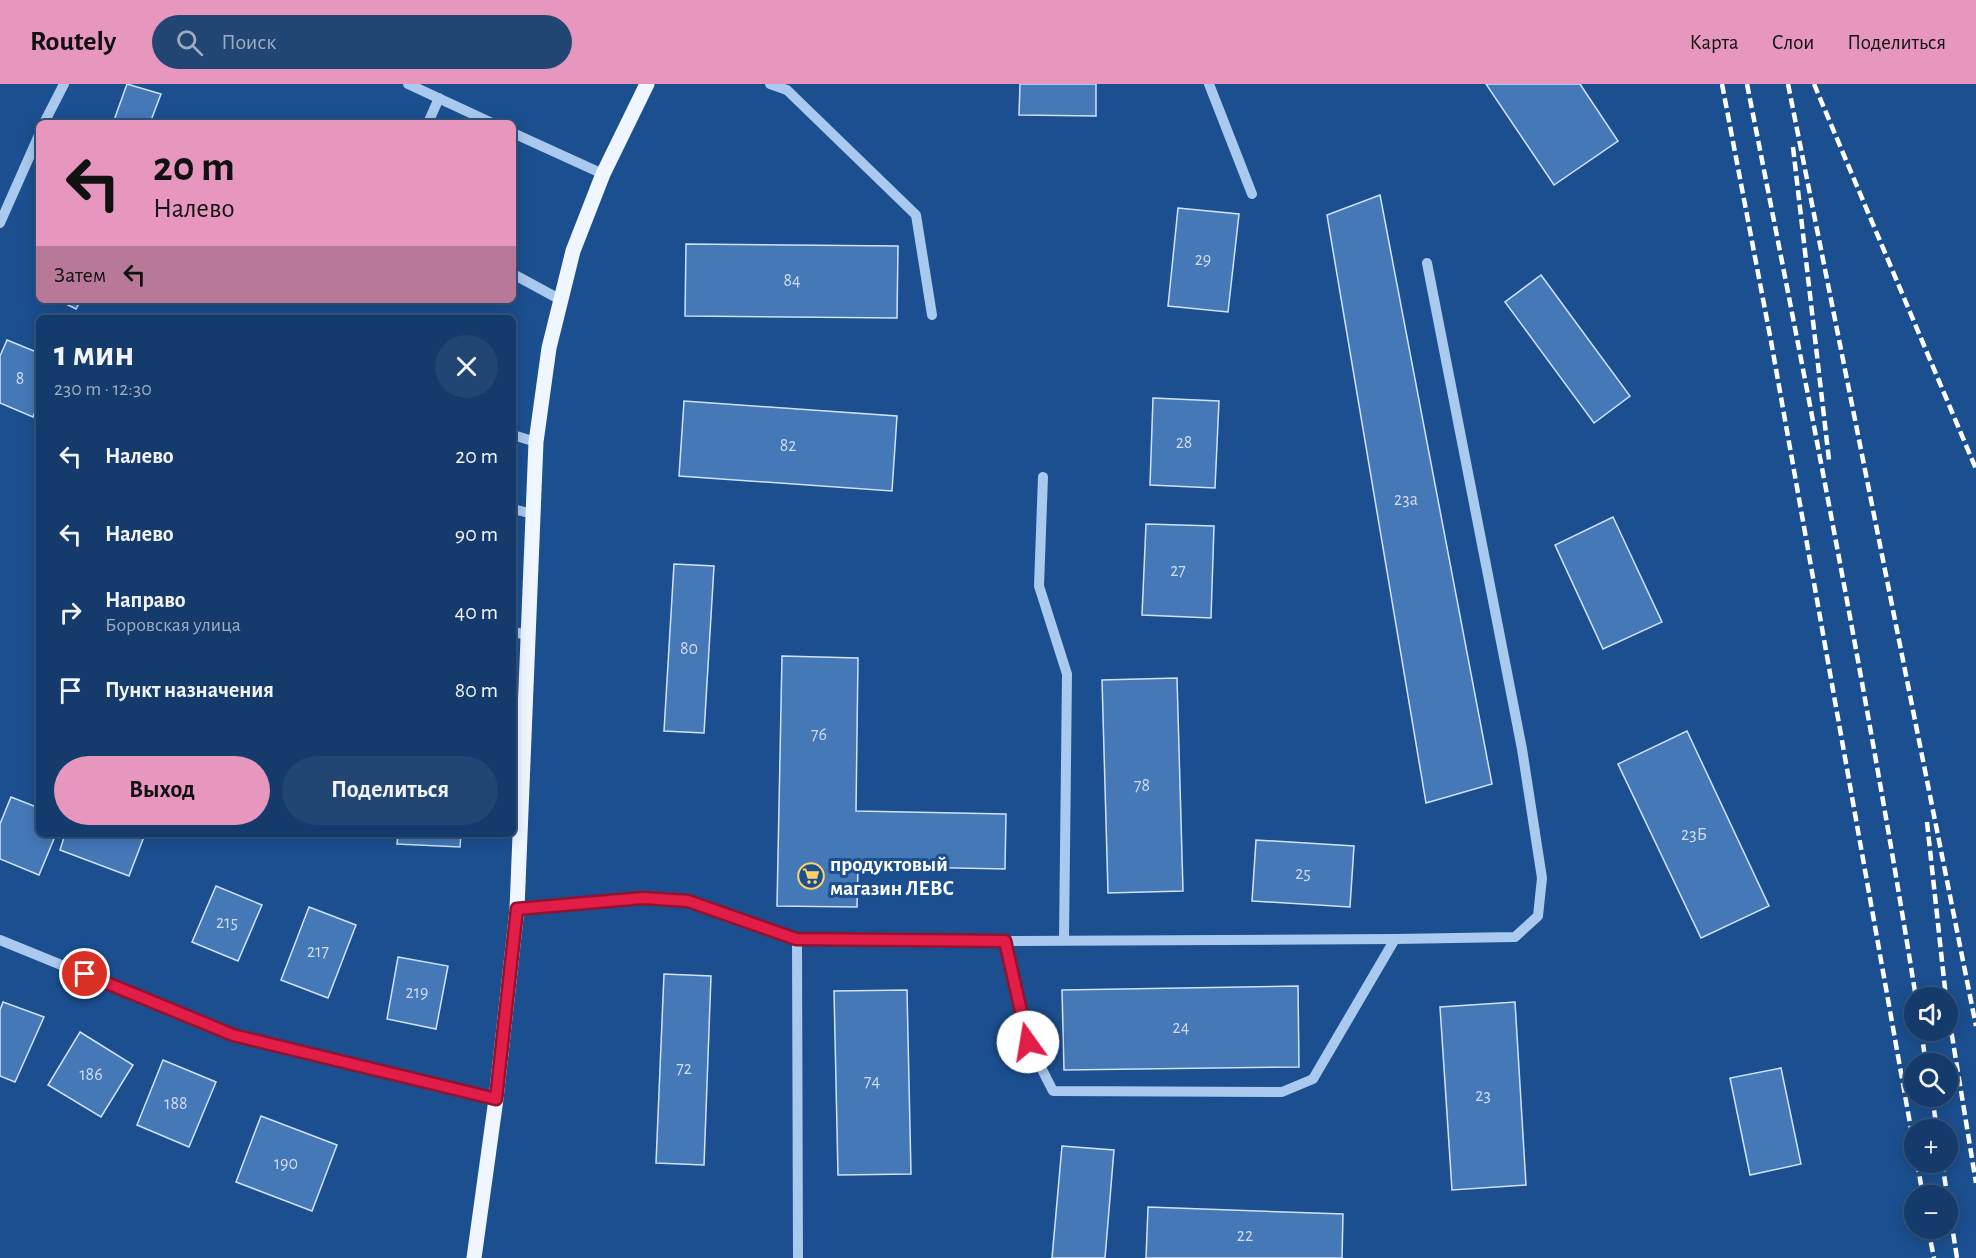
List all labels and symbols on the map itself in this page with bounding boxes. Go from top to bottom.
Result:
house number: 29 [1195,251,1211,269]
house number: 84 [783,272,801,290]
house number: 8 [16,370,24,388]
house number: 28 [1176,434,1192,452]
house number: 82 [780,437,796,455]
house number: 23а [1394,491,1418,509]
house number: 27 [1170,562,1186,580]
house number: 80 [680,640,698,658]
house number: 76 [811,726,827,744]
house number: 78 [1134,777,1150,795]
house number: 23Б [1681,826,1707,844]
place label: продуктовый магазин ЛЕВС [830,854,954,899]
supermarket icon: продуктовый магазин ЛЕВС [796,861,826,891]
house number: 25 [1295,865,1311,883]
house number: 215 [216,914,238,932]
house number: 217 [307,943,329,961]
pin [59,948,110,999]
house number: 219 [406,984,428,1002]
position arrow [996,1010,1060,1074]
house number: 24 [1173,1019,1190,1037]
house number: 72 [676,1060,692,1078]
house number: 186 [79,1066,103,1084]
house number: 74 [864,1073,880,1091]
house number: 23 [1475,1087,1491,1105]
house number: 188 [164,1095,188,1113]
house number: 190 [274,1155,298,1173]
house number: 22 [1237,1227,1253,1245]

